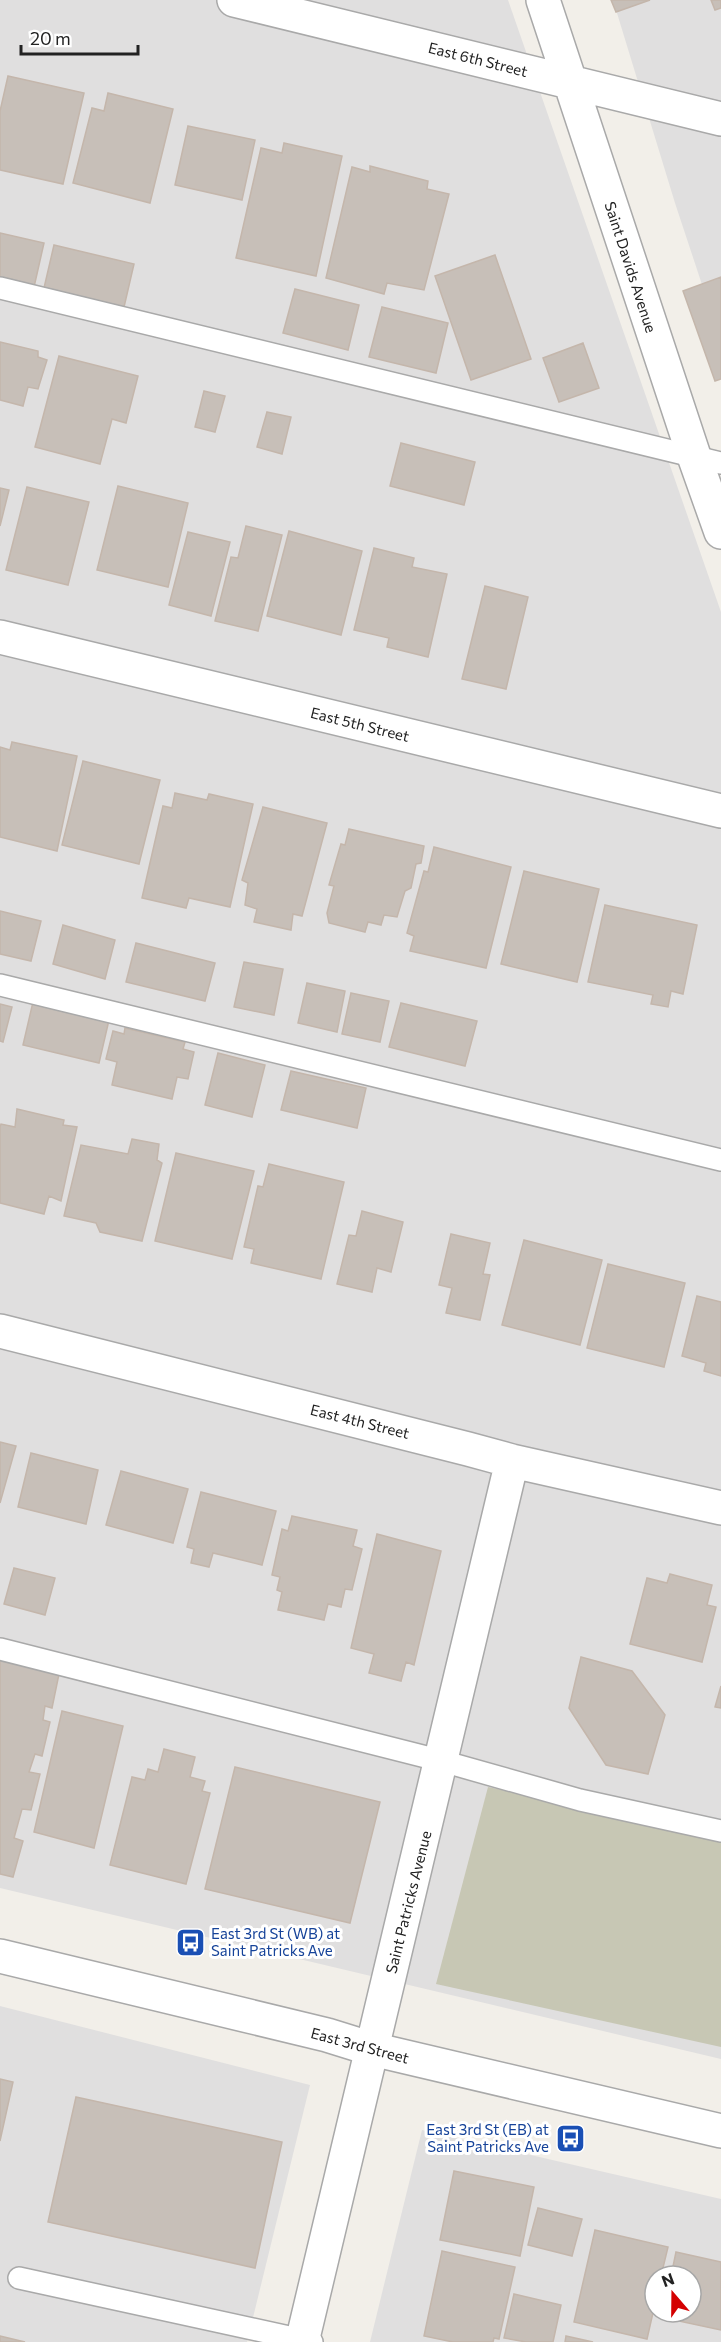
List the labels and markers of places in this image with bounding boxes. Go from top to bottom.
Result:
place label: East 3rd St (WB) at Saint Patricks Ave [211,1924,340,1959]
bus stop icon: East 3rd St (WB) at Saint Patricks Ave [174,1926,206,1958]
place label: East 3rd St (EB) at Saint Patricks Ave [426,2120,549,2155]
bus stop icon: East 3rd St (EB) at Saint Patricks Ave [554,2122,586,2154]

